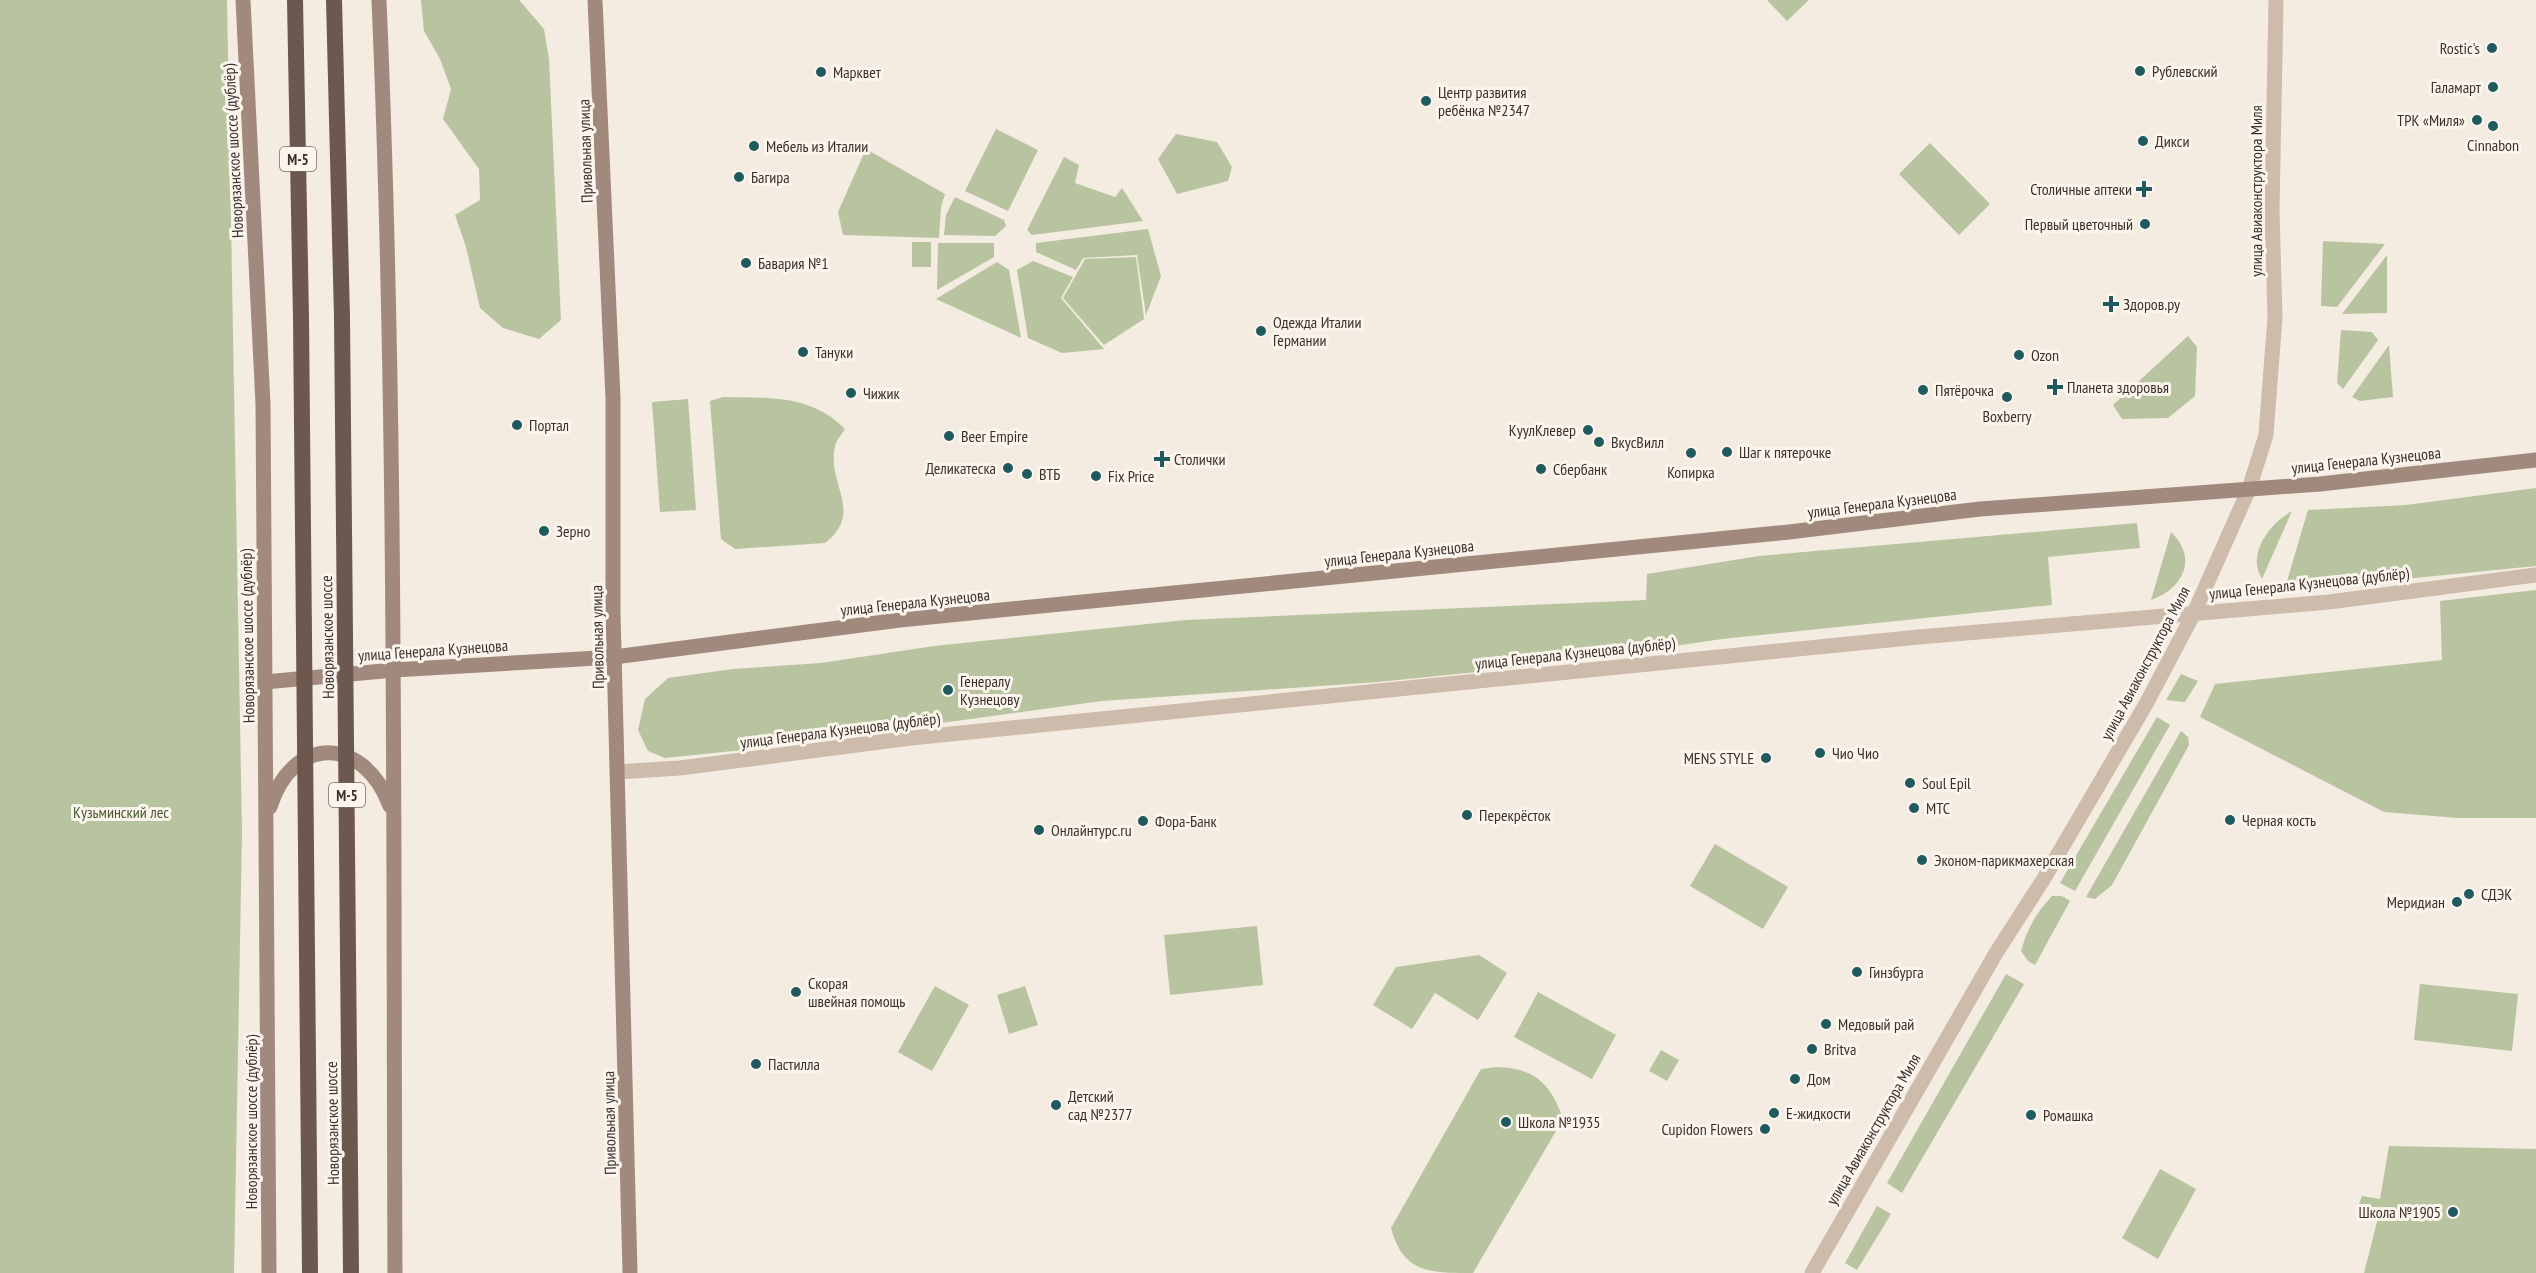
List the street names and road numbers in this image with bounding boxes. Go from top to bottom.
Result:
street label: Новорязанское шоссе (дублёр) [218,63,248,239]
street label: Привольная улица [573,99,597,203]
street label: улица Авиаконструктора Миля [2246,105,2266,277]
road number: М-5 [280,147,316,171]
street label: улица Генерала Кузнецова [2290,442,2442,478]
street label: улица Генерала Кузнецова [1806,484,1958,522]
street label: улица Генерала Кузнецова [1323,535,1475,571]
street label: Новорязанское шоссе (дублёр) [235,548,259,723]
street label: улица Генерала Кузнецова (дублёр) [2208,563,2410,603]
street label: Новорязанское шоссе [316,575,338,699]
street label: улица Авиаконструктора Миля [2096,583,2194,743]
street label: улица Генерала Кузнецова [839,584,991,620]
street label: Привольная улица [586,585,608,689]
street label: улица Генерала Кузнецова (дублёр) [1474,633,1676,673]
street label: улица Генерала Кузнецова [357,635,509,665]
street label: улица Генерала Кузнецова (дублёр) [739,708,941,752]
road number: М-5 [329,783,365,807]
street label: Новорязанское шоссе (дублёр) [241,1035,261,1209]
street label: улица Авиаконструктора Миля [1822,1050,1924,1208]
street label: Новорязанское шоссе [321,1061,343,1185]
street label: Привольная улица [598,1071,620,1175]

